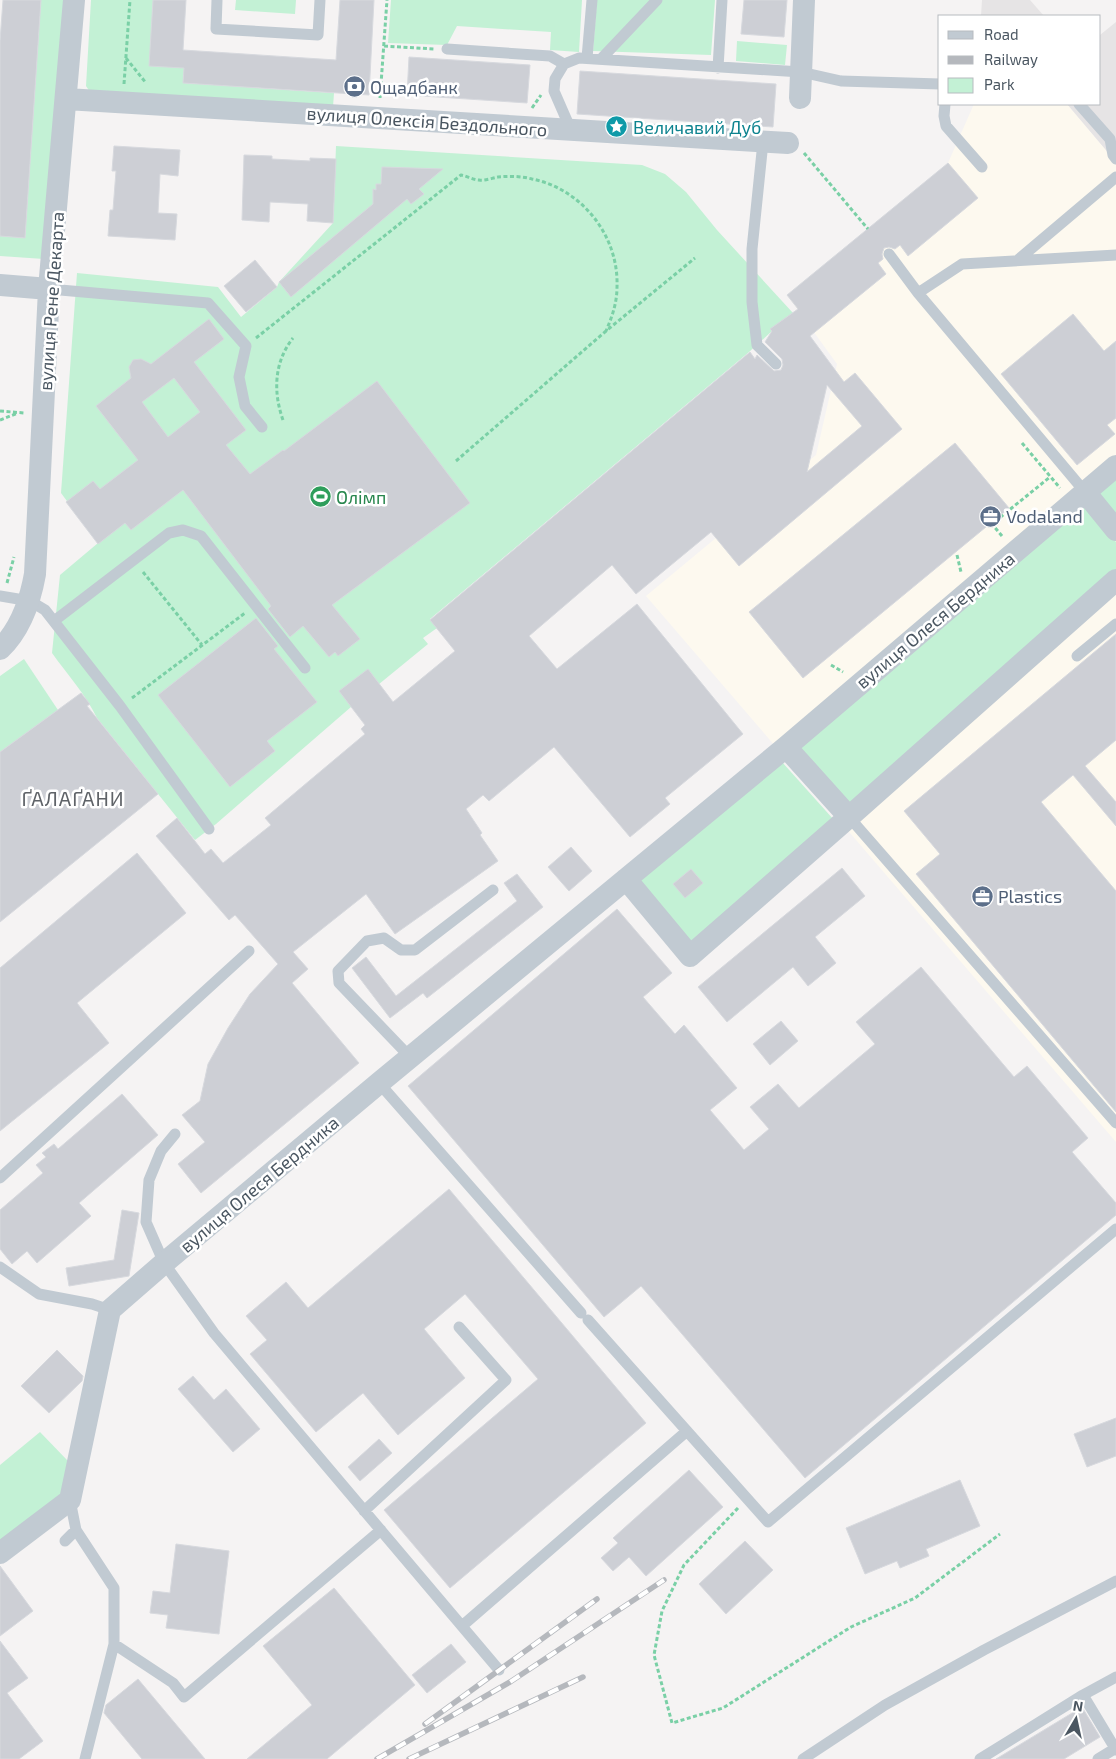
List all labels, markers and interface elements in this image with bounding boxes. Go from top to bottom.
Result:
legend [938,15,1101,105]
text: Road [984,25,1019,43]
text: Railway [984,50,1038,68]
bank icon: Ощадбанк [342,75,366,99]
text: Park [984,75,1015,93]
place label: Ощадбанк [370,76,458,98]
street label: вулиця Олексія Бездольного [306,102,548,140]
place icon: Величавий Дуб [605,115,629,139]
place label: Величавий Дуб [633,116,761,138]
street label: вулиця Рене Декарта [34,211,68,391]
sports icon: Олімп [308,485,332,509]
place label: Олімп [336,486,386,508]
office icon: Vodaland [978,504,1002,528]
place label: Vodaland [1006,505,1083,527]
street label: вулиця Олеся Бердника [851,547,1019,693]
district label: ҐАЛАҐАНИ [21,786,125,810]
office icon: Plastics [970,884,994,908]
place label: Plastics [998,885,1062,907]
street label: вулиця Олеся Бердника [175,1111,343,1257]
north arrow [1051,1694,1101,1744]
text: N [1072,1696,1084,1715]

